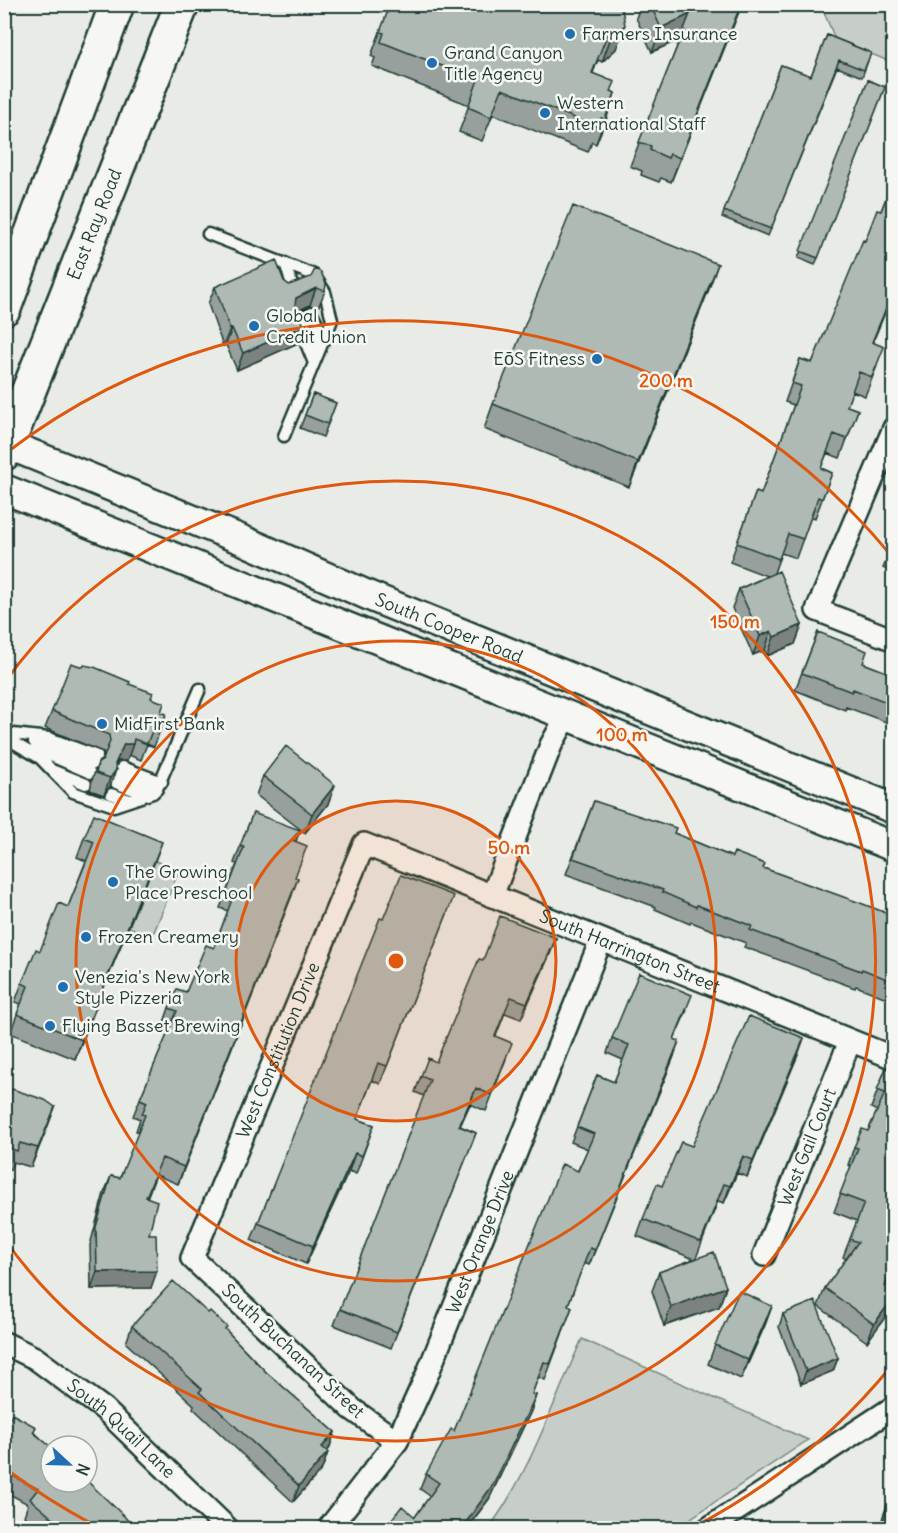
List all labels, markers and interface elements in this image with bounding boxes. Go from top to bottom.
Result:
place label: Farmers Insurance [582,22,738,45]
marker: Farmers Insurance [563,27,577,41]
place label: Grand Canyon Title Agency [444,41,563,85]
marker: Grand Canyon Title Agency [425,56,439,70]
place label: Western International Staff [557,91,707,135]
marker: Western International Staff [538,106,552,120]
street label: East Ray Road [62,165,127,283]
place label: Global Credit Union [266,304,366,348]
marker: Global Credit Union [247,319,261,333]
place label: EōS Fitness [493,347,585,370]
marker: EōS Fitness [590,352,604,366]
text: 200 m [639,369,693,392]
street label: South Cooper Road [372,588,527,668]
text: 150 m [710,610,760,633]
place label: MidFirst Bank [114,712,225,735]
marker: MidFirst Bank [95,717,109,731]
text: 100 m [597,723,648,746]
text: 50 m [488,836,530,859]
place label: The Growing Place Preschool [125,860,252,904]
marker: The Growing Place Preschool [106,875,120,889]
street label: South Harrington Street [536,904,724,998]
place label: Frozen Creamery [98,925,239,948]
marker: Frozen Creamery [79,930,93,944]
centre of rings [386,951,406,971]
street label: West Constitution Drive [231,959,325,1142]
place label: Venezia's New York Style Pizzeria [75,965,230,1009]
marker: Venezia's New York Style Pizzeria [56,980,70,994]
place label: Flying Basset Brewing [62,1014,241,1037]
marker: Flying Basset Brewing [43,1019,57,1033]
street label: West Gail Court [773,1085,841,1210]
street label: West Orange Drive [441,1167,519,1317]
street label: South Buchanan Street [217,1279,370,1423]
street label: South Quail Lane [63,1374,181,1483]
north arrow [39,1434,99,1494]
text: N [72,1461,94,1478]

